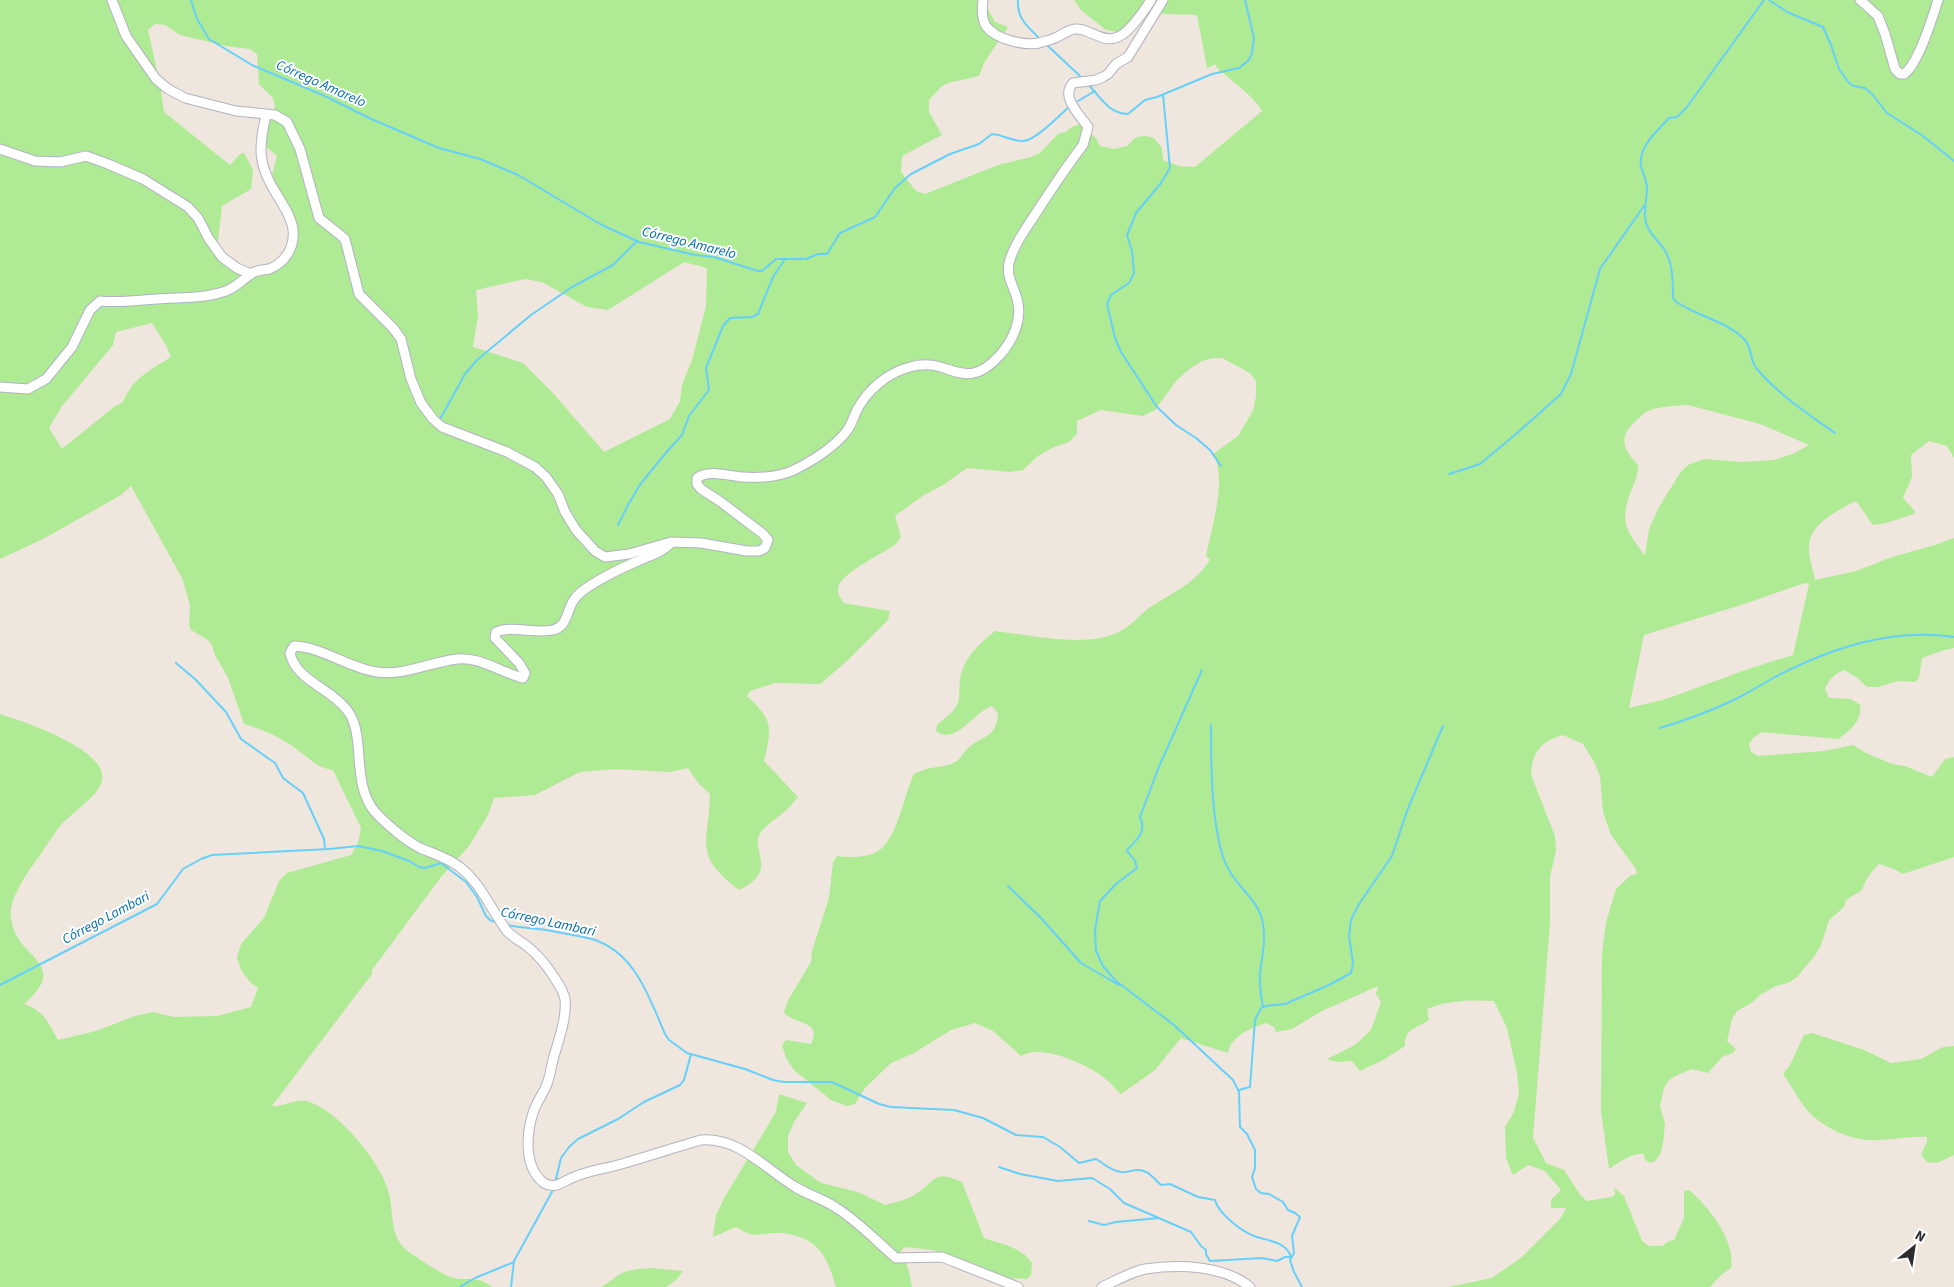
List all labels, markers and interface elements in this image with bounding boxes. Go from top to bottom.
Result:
water label: Córrego Amarelo [273,55,369,113]
water label: Córrego Amarelo [640,222,738,264]
water label: Córrego Lambari [59,886,154,949]
water label: Córrego Lambari [499,902,598,942]
north arrow [1889,1222,1939,1272]
text: N [1911,1226,1929,1248]

